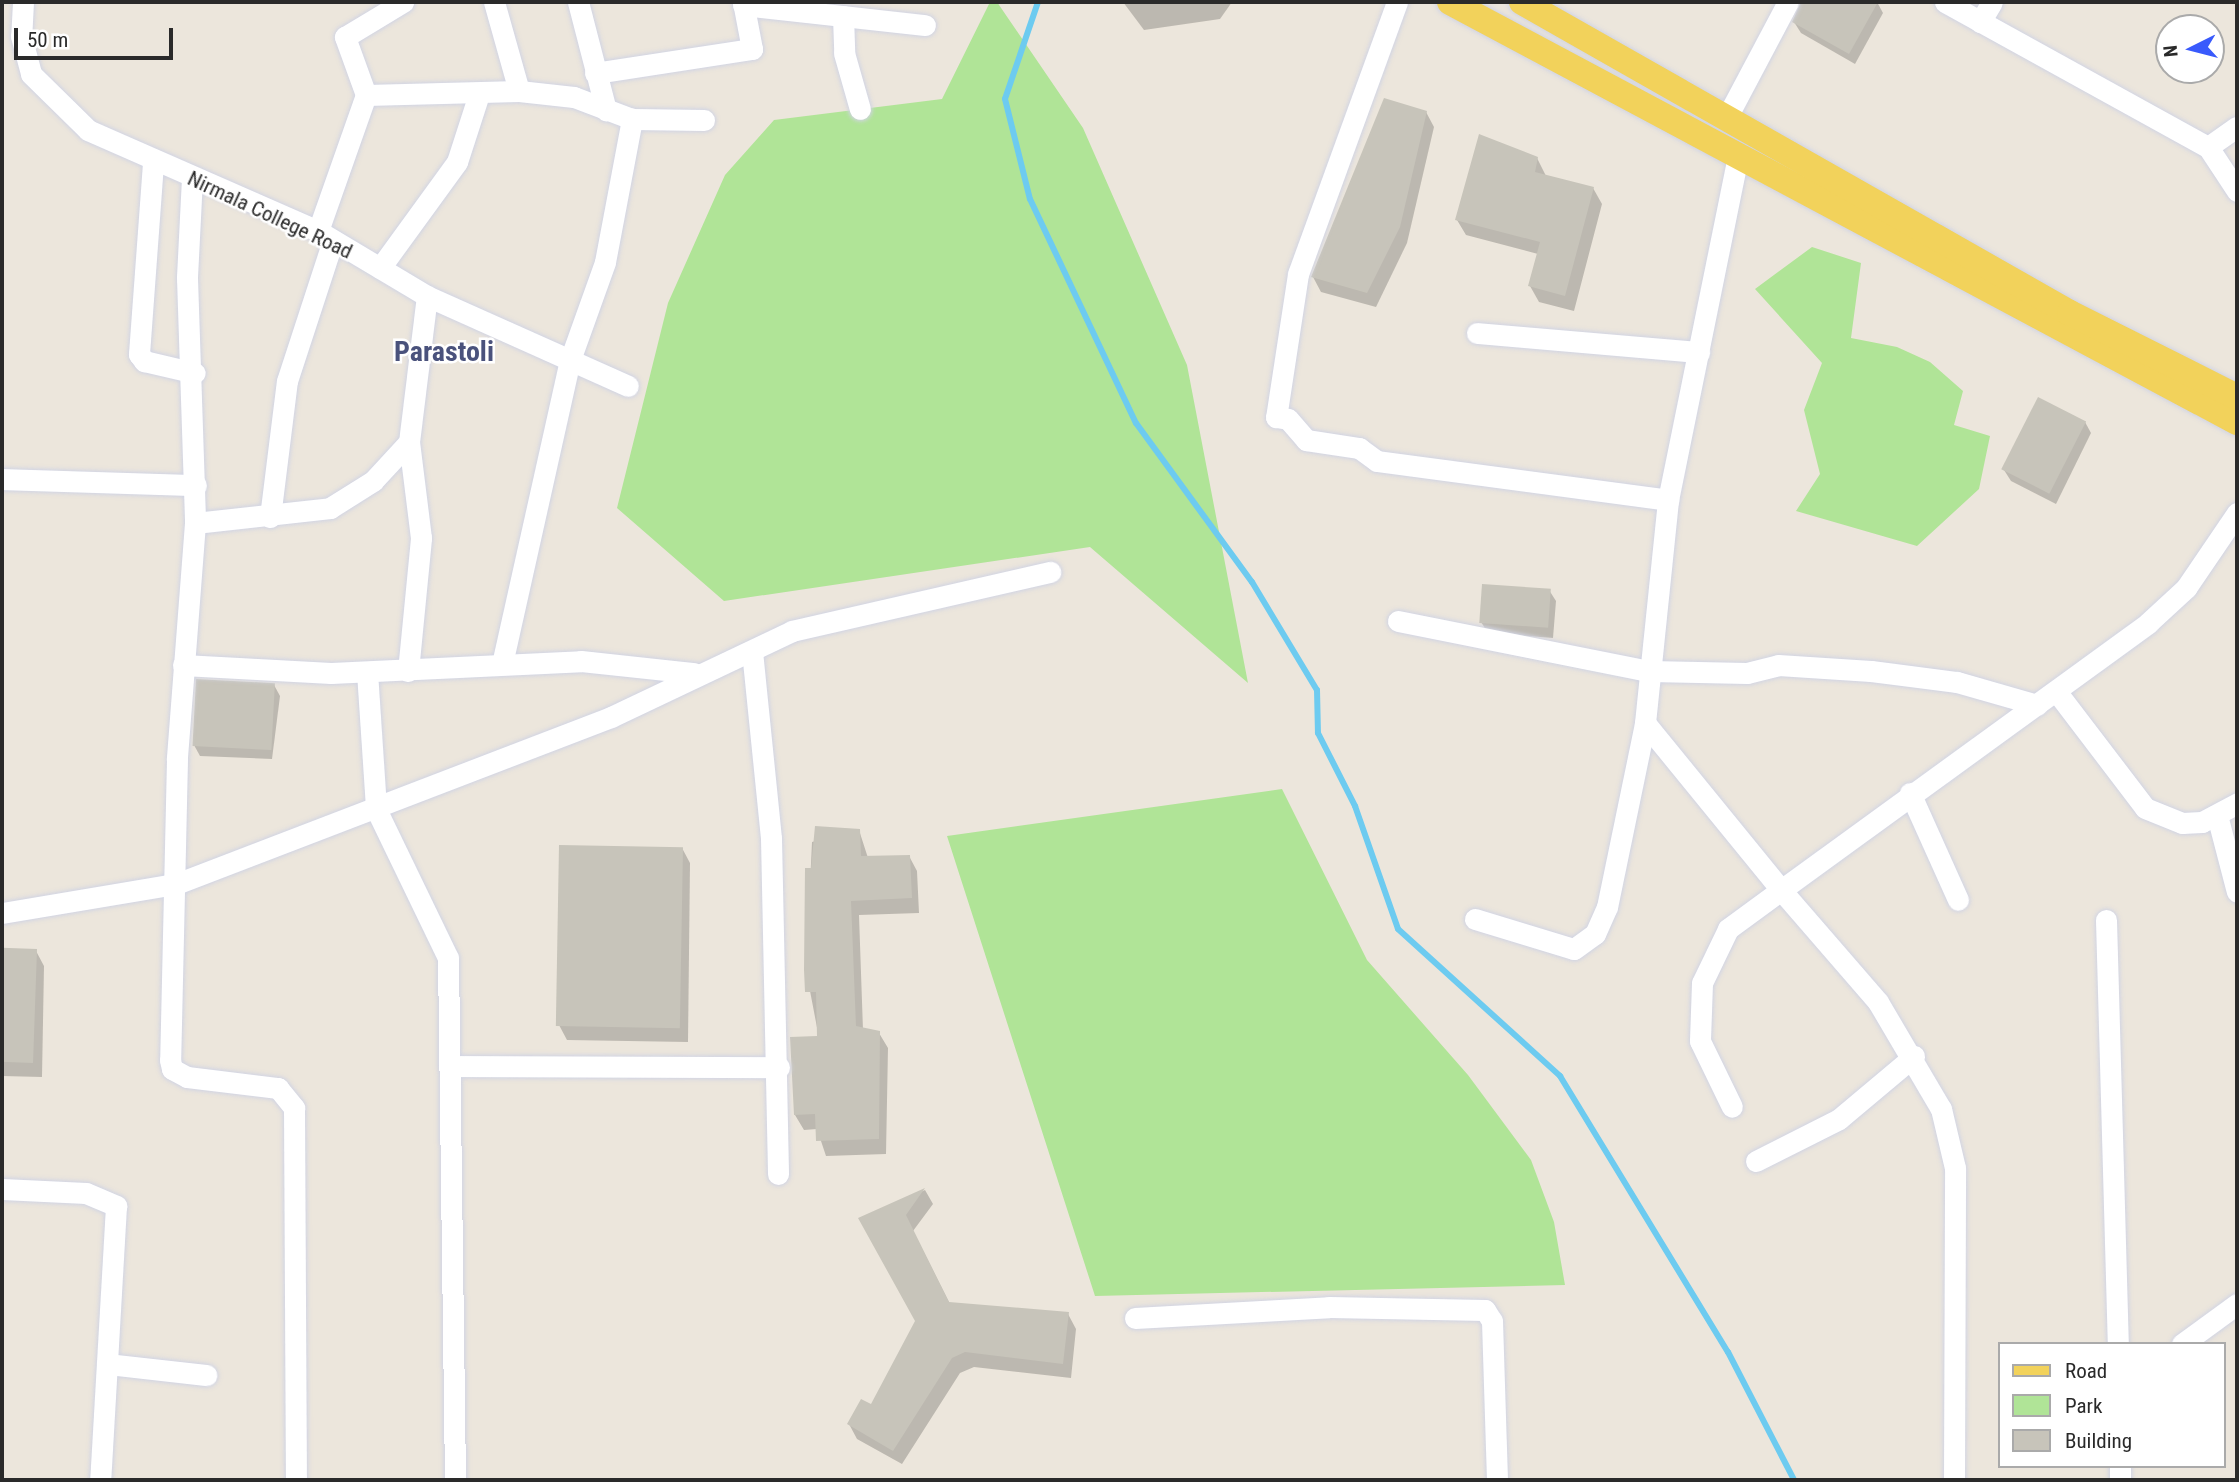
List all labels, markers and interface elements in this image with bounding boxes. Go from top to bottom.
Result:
scale bar [18,14,177,58]
north arrow [2155,14,2225,84]
text: 50 m [27,28,68,52]
text: N [2159,44,2183,58]
street label: Nirmala College Road [184,166,356,264]
district label: Parastoli [394,335,494,369]
legend [1997,1342,2225,1468]
text: Road [2065,1359,2107,1383]
text: Park [2065,1394,2102,1418]
text: Building [2065,1429,2132,1453]

